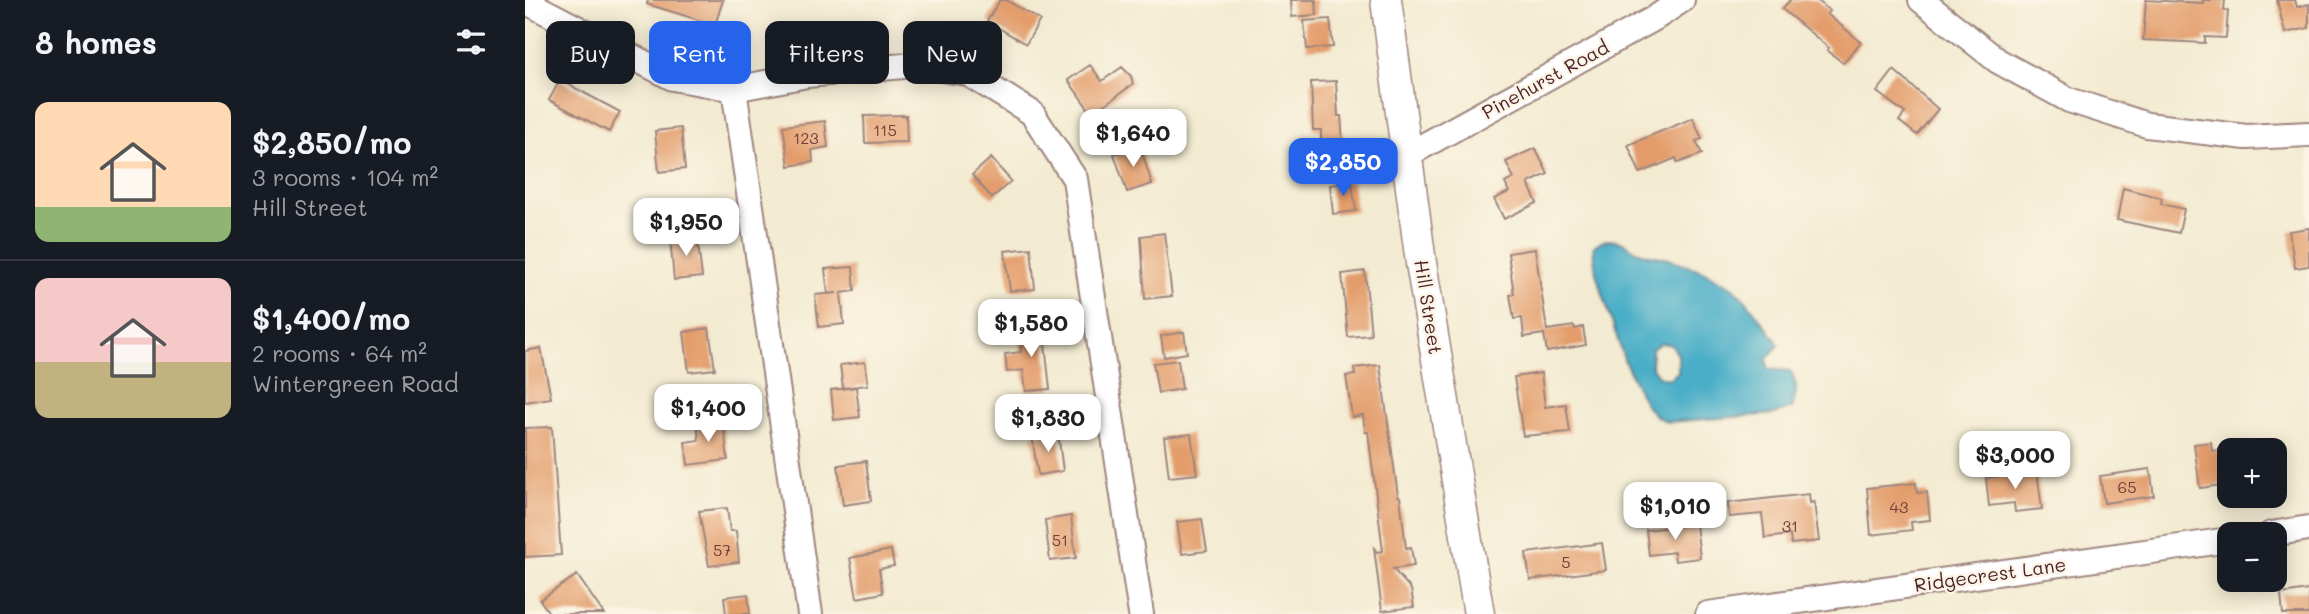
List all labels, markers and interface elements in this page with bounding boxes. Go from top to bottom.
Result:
chip: Buy [546,21,635,84]
chip: Rent [649,21,751,84]
chip: Filters [765,21,889,84]
chip: New [903,21,1002,84]
text: 8 homes [35,22,157,62]
icon: filters [452,23,490,61]
street label: Pinehurst Road [1477,34,1613,124]
pin: $1,640 [1076,110,1190,169]
text: $1,640 [1096,117,1170,147]
house number: 115 [873,119,897,140]
text: $2,850/mo [252,122,411,162]
house number: 123 [793,127,819,148]
icon: home [91,130,175,214]
pin: $2,850 [1286,138,1400,198]
text: $2,850 [1305,146,1381,176]
text: 3 rooms · 104 m² [252,162,438,192]
text: Hill Street [252,192,368,222]
pin: $1,950 [629,198,743,258]
text: $1,950 [649,206,723,236]
street label: Hill Street [1409,258,1449,356]
text: $1,400/mo [252,298,410,338]
pin: $1,580 [974,300,1088,359]
icon: home [91,306,175,390]
text: $1,580 [994,307,1068,337]
text: 2 rooms · 64 m² [252,338,427,368]
text: Wintergreen Road [252,368,459,398]
pin: $1,400 [651,384,765,444]
text: $1,400 [670,392,746,422]
pin: $1,830 [991,394,1105,454]
text: $1,830 [1011,402,1085,432]
pin: $3,000 [1958,432,2072,491]
map controls [2217,438,2287,592]
button: + [2217,438,2287,508]
text: $3,000 [1975,439,2055,469]
house number: 65 [2118,476,2137,497]
pin: $1,010 [1618,482,1732,542]
text: $1,010 [1639,490,1711,520]
house number: 43 [1890,496,1908,517]
house number: 31 [1782,515,1798,536]
button: − [2217,522,2287,592]
house number: 51 [1052,529,1068,550]
house number: 57 [713,539,731,560]
house number: 5 [1561,551,1571,572]
street label: Ridgecrest Lane [1912,551,2068,597]

